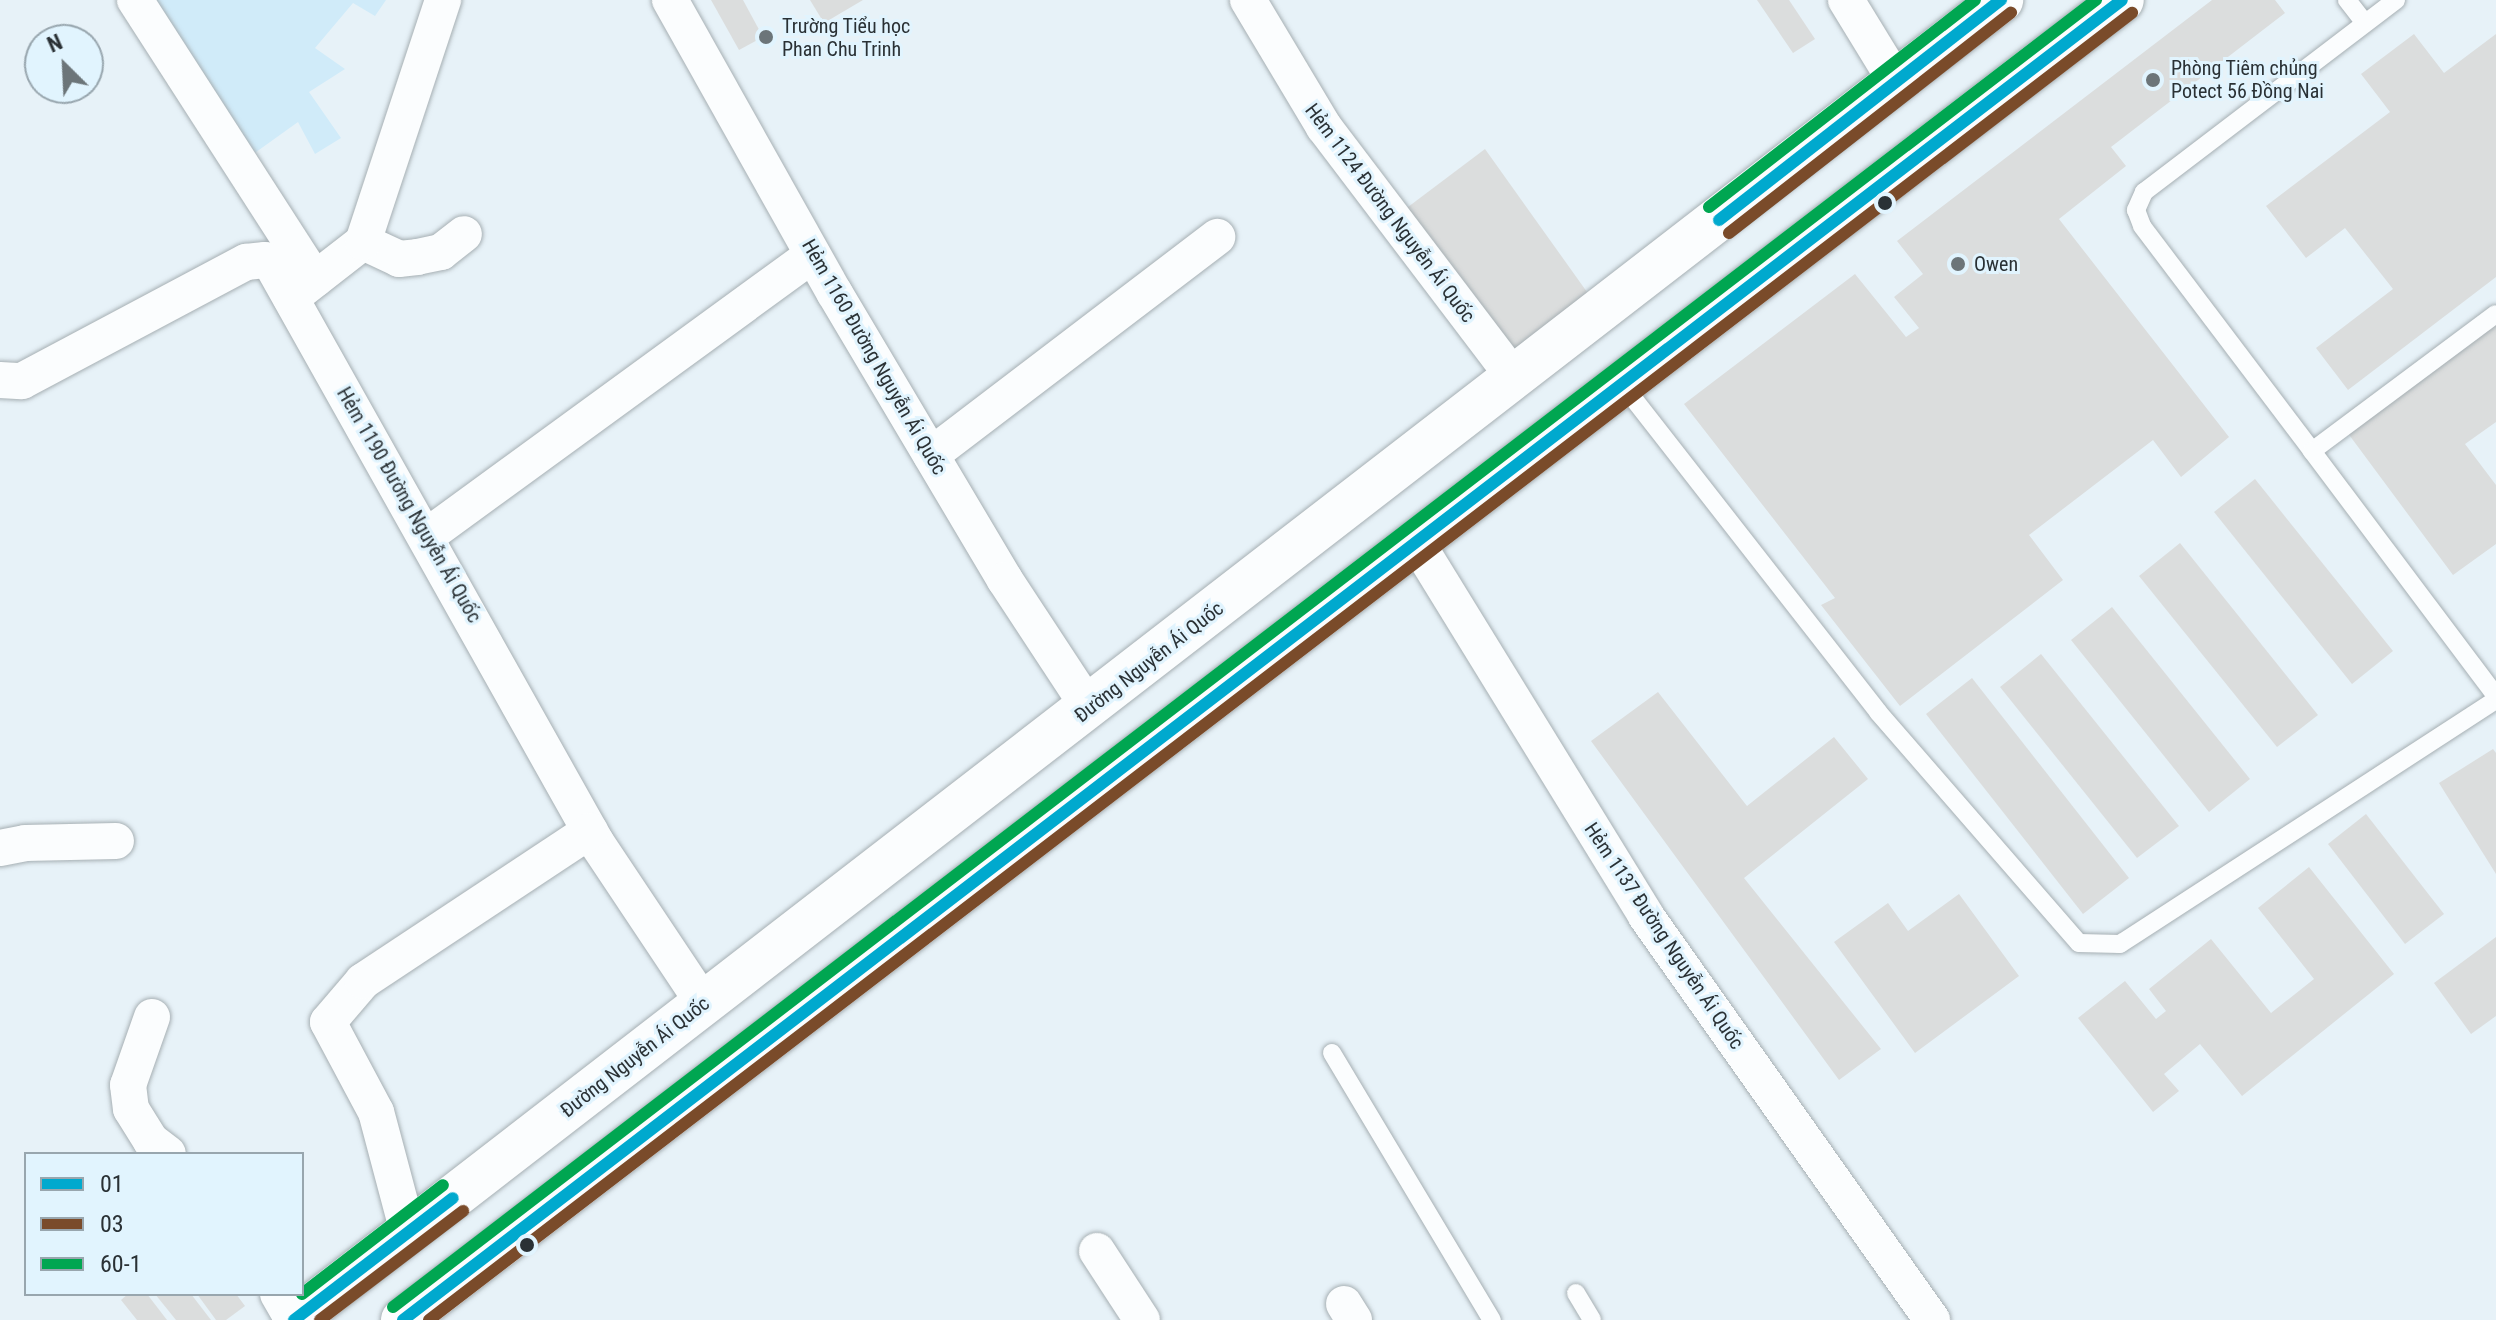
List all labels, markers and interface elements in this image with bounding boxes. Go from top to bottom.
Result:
place label: Trường Tiểu học Phan Chu Trinh [782,14,911,61]
north arrow [24,24,104,104]
marker: Trường Tiểu học Phan Chu Trinh [757,28,775,46]
text: N [44,29,66,58]
place label: Phòng Tiêm chủng Potect 56 Đồng Nai [2171,56,2324,103]
marker: Phòng Tiêm chủng Potect 56 Đồng Nai [2142,69,2164,91]
street label: Hẻm 1124 Đường Nguyễn Ái Quốc [1300,99,1480,327]
unlabelled marker [1877,195,1893,211]
street label: Hẻm 1160 Đường Nguyễn Ái Quốc [797,235,951,479]
place label: Owen [1974,252,2018,276]
marker: Owen [1949,255,1967,273]
street label: Hẻm 1190 Đường Nguyễn Ái Quốc [332,383,486,627]
street label: Đường Nguyễn Ái Quốc [1070,596,1228,728]
street label: Hẻm 1137 Đường Nguyễn Ái Quốc [1579,818,1749,1054]
street label: Đường Nguyễn Ái Quốc [556,991,714,1123]
legend [24,1152,304,1296]
text: 01 [100,1170,124,1198]
text: 03 [100,1210,124,1238]
unlabelled marker [519,1237,535,1253]
text: 60-1 [100,1250,142,1278]

